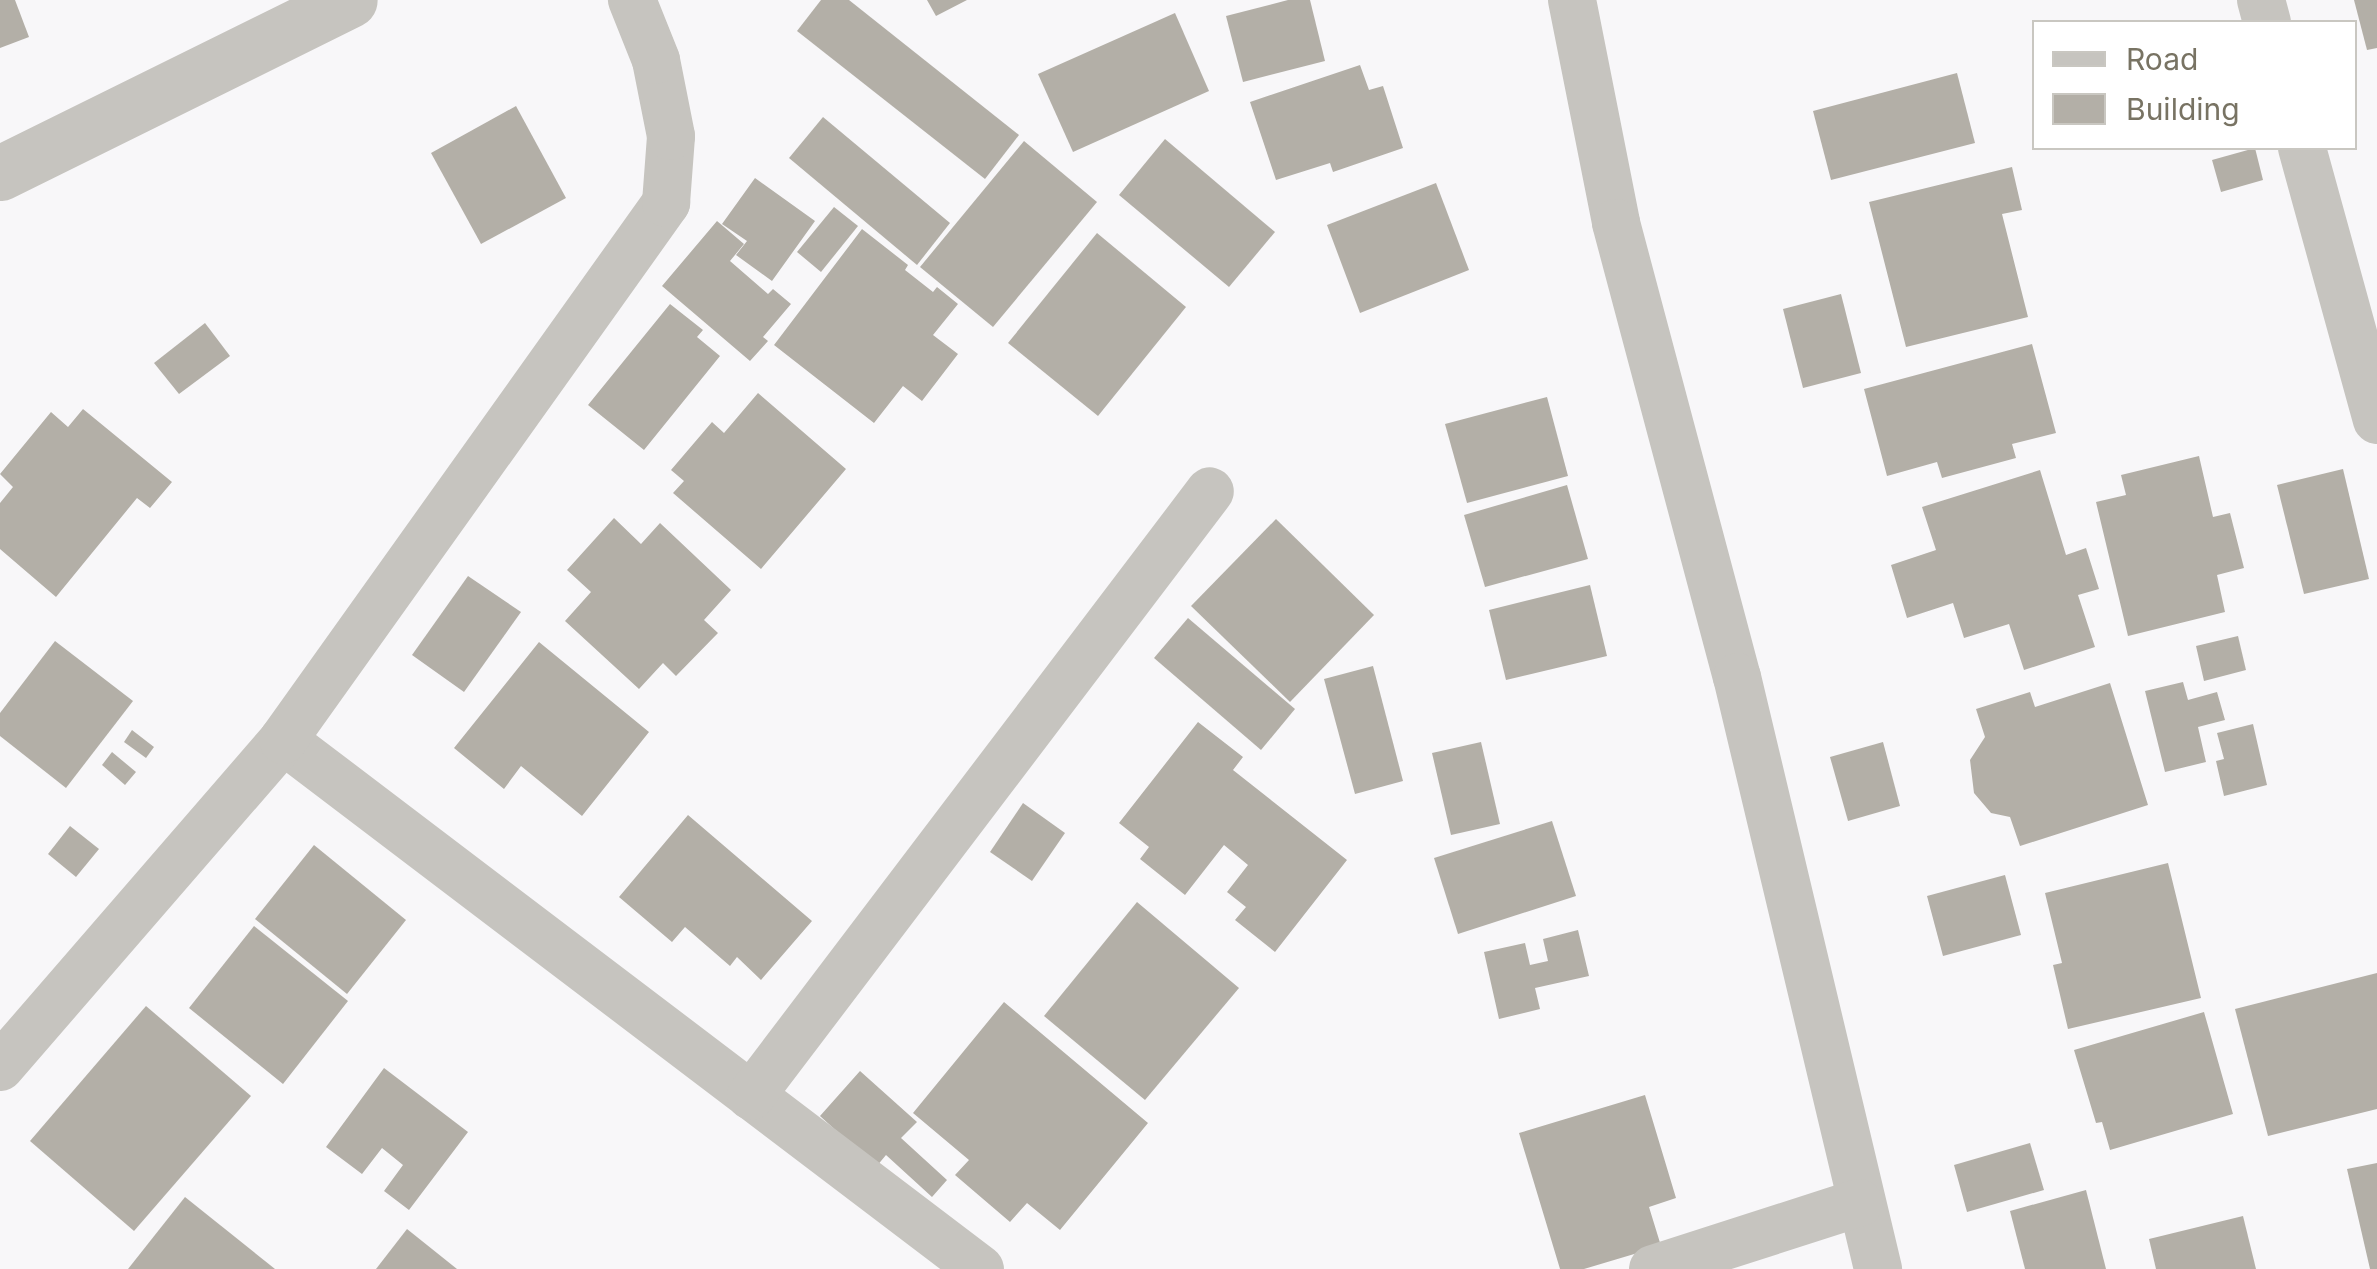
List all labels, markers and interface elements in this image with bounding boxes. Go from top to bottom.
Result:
legend [2032,20,2357,150]
text: Road [2126,41,2198,77]
text: Building [2126,91,2240,127]

